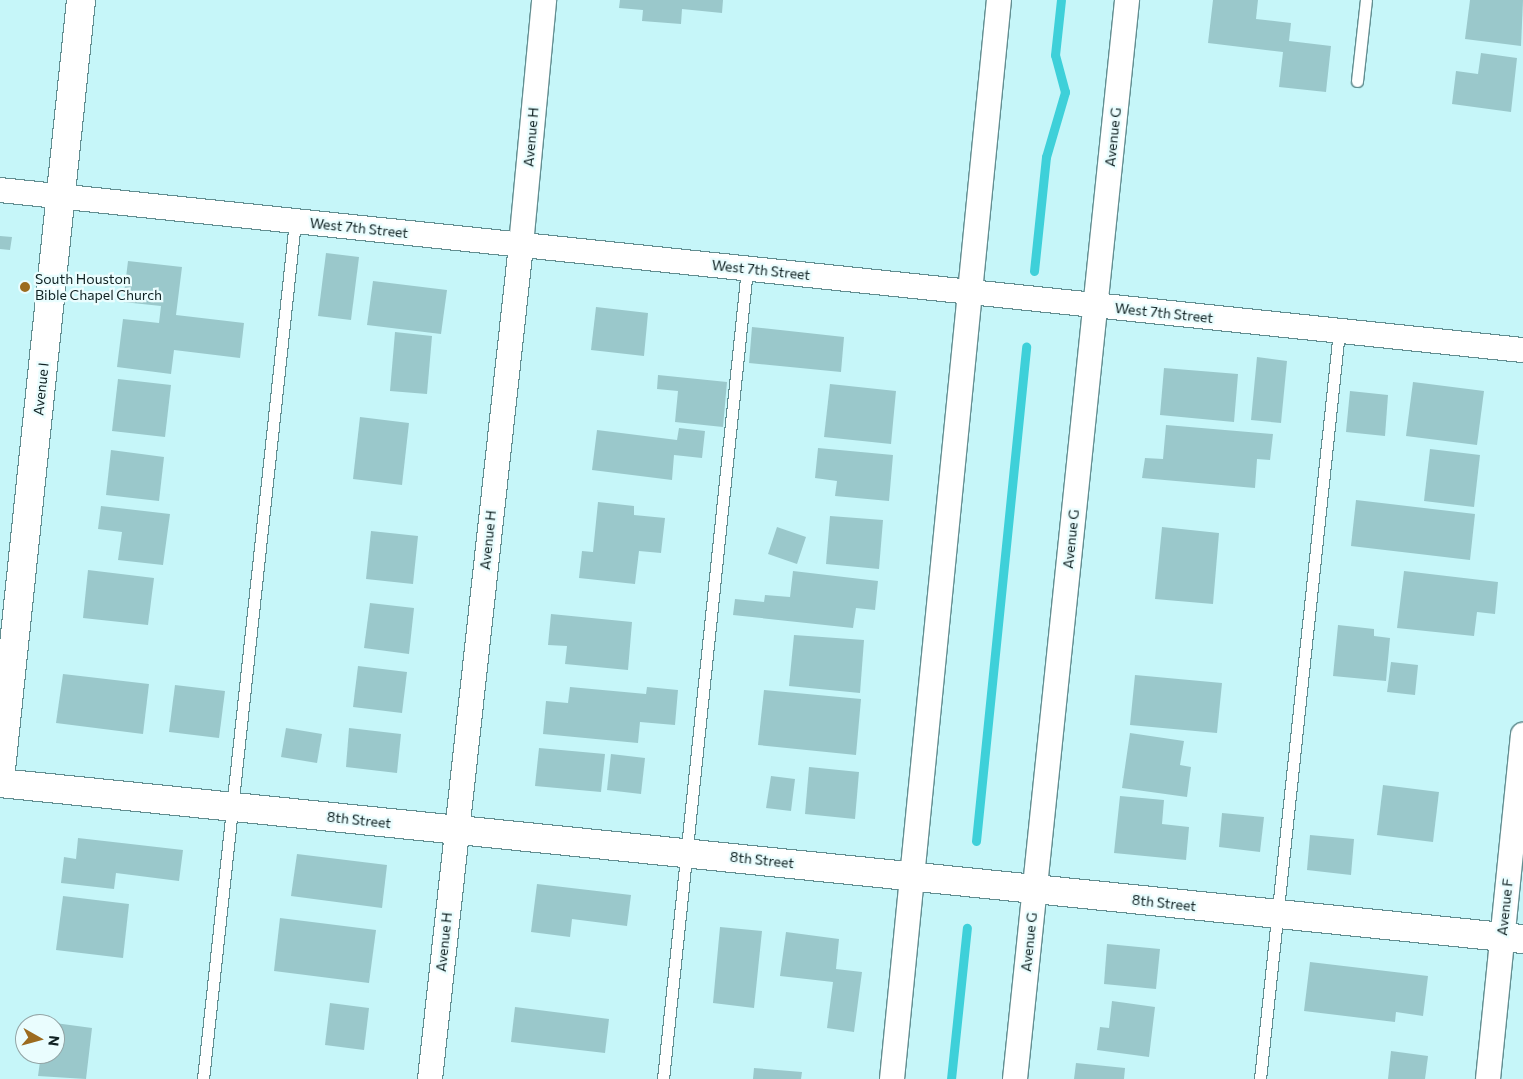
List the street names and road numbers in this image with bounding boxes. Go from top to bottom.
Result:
street label: Avenue H [520,106,542,168]
street label: Avenue G [1102,106,1124,168]
street label: West 7th Street [309,214,409,242]
street label: West 7th Street [711,256,811,284]
street label: West 7th Street [1114,299,1214,327]
street label: Avenue I [30,362,52,416]
street label: Avenue G [1060,508,1082,570]
street label: Avenue H [477,509,499,571]
street label: 8th Street [326,808,392,832]
street label: 8th Street [729,848,795,872]
street label: Avenue F [1494,878,1516,936]
street label: 8th Street [1131,891,1197,915]
street label: Avenue H [433,911,455,973]
street label: Avenue G [1018,911,1040,973]

